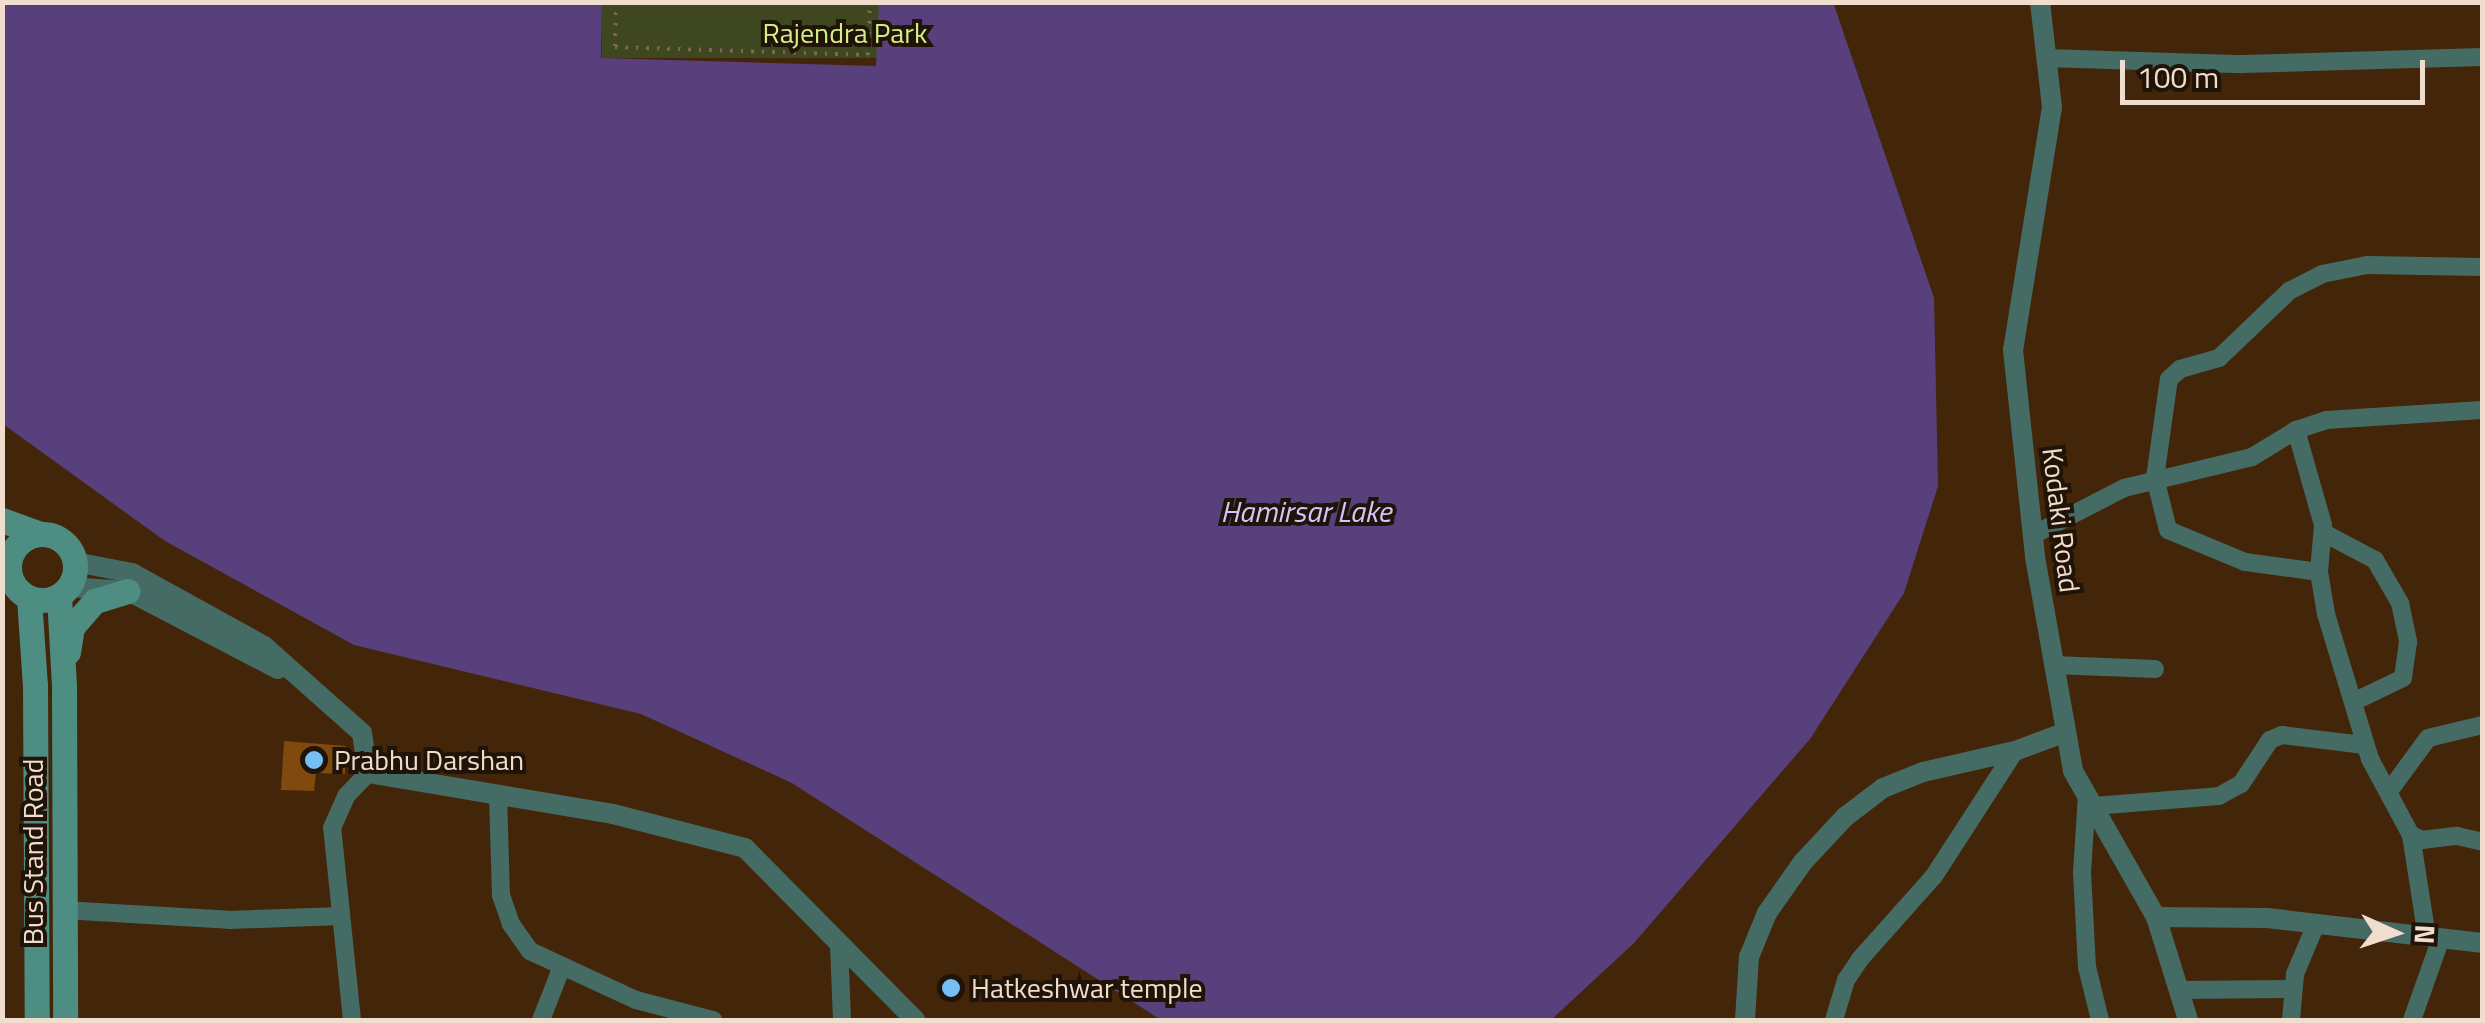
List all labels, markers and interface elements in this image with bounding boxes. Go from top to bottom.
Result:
park label: Rajendra Park [763,16,927,50]
scale bar [2125,40,2430,102]
text: 100 m [2137,54,2219,100]
street label: Kodaki Road [2035,446,2087,594]
water label: Hamirsar Lake [1221,493,1391,529]
place label: Prabhu Darshan [334,743,524,777]
marker: Prabhu Darshan [303,749,325,771]
street label: Bus Stand Road [16,759,50,945]
north arrow [2345,883,2445,983]
text: N [2403,924,2447,945]
place label: Hatkeshwar temple [971,971,1203,1005]
marker: Hatkeshwar temple [940,977,962,999]

